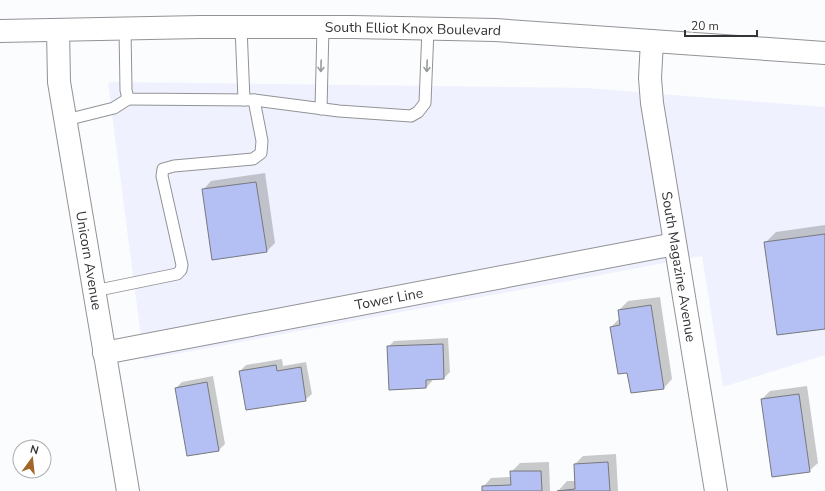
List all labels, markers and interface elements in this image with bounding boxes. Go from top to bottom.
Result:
scale bar [685,12,757,38]
street label: South Elliot Knox Boulevard [325,18,502,40]
text: 20 m [691,18,719,34]
one-way arrow [318,59,325,72]
one-way arrow [423,59,430,72]
street label: South Magazine Avenue [657,190,700,343]
street label: Unicorn Avenue [71,210,106,311]
street label: Tower Line [353,283,425,315]
north arrow [12,439,52,479]
text: N [29,442,40,458]

